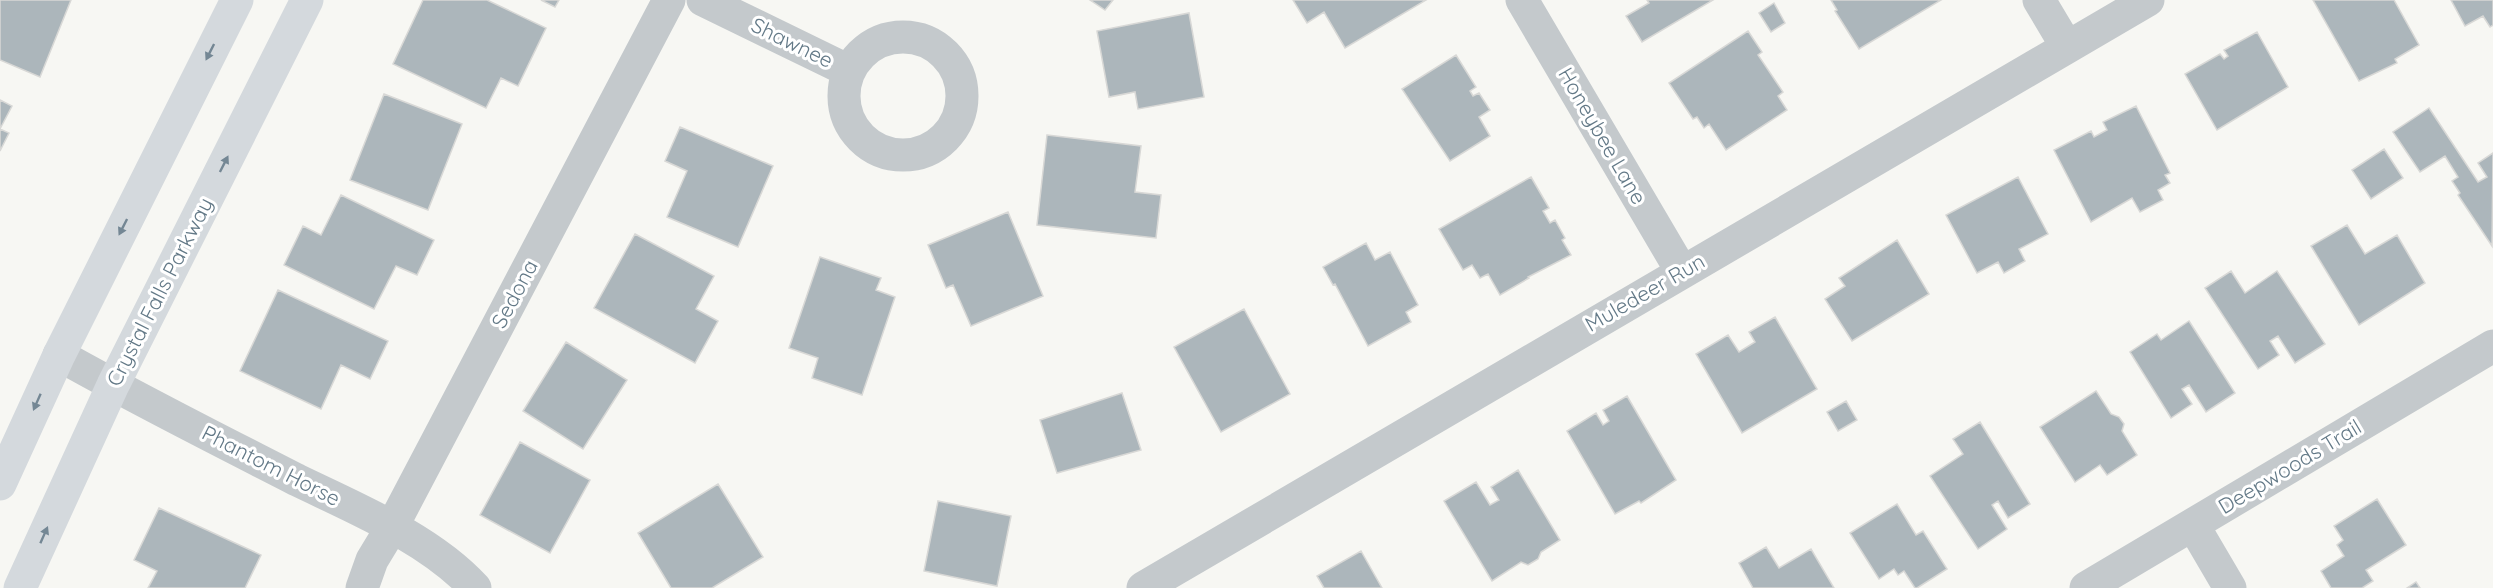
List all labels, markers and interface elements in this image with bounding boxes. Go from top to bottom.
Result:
street label: Shawnee [747,11,838,73]
one-way arrow [206,44,215,61]
street label: Honeybee Lane [1553,62,1653,209]
one-way arrow [220,156,229,173]
street label: Crystal Falls Parkway [100,193,218,390]
one-way arrow [118,218,128,235]
street label: Muledeer Run [1580,247,1709,337]
street label: Sedona [485,255,543,332]
one-way arrow [33,393,42,410]
street label: Deepwoods Trail [2213,413,2366,519]
street label: Phantom Horse [198,419,345,511]
one-way arrow [40,526,49,543]

